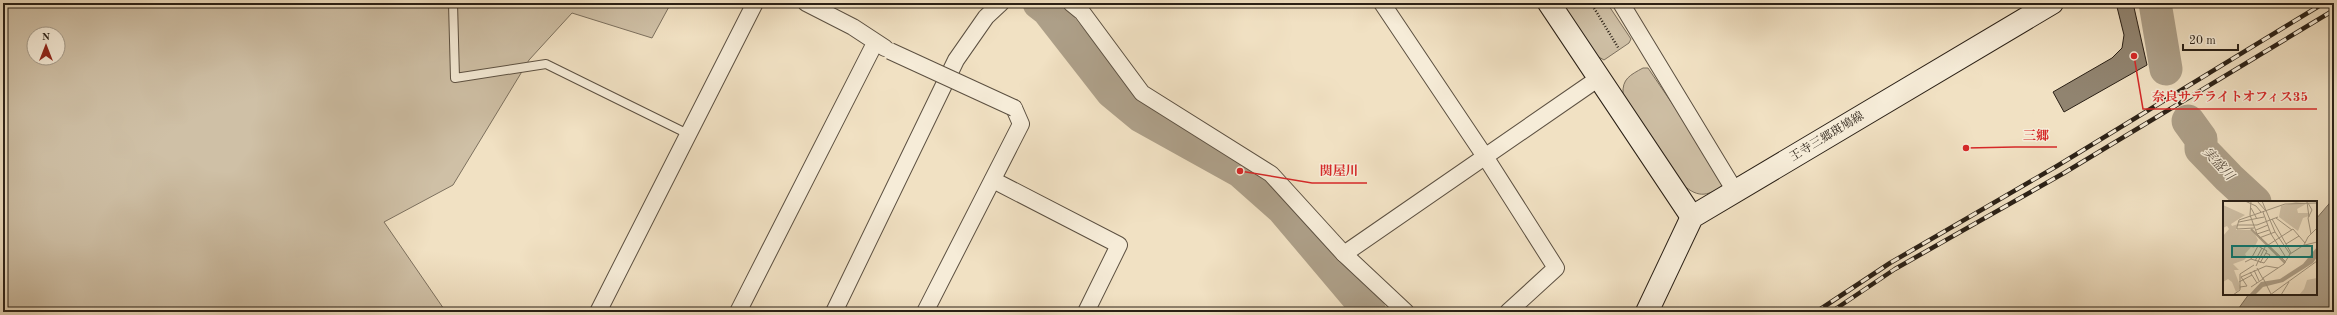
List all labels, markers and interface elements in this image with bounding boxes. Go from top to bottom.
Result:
north arrow [26,26,66,66]
scale bar [2183,26,2238,52]
text: N [42,32,51,43]
text: 20 m [2189,35,2216,47]
callout: 奈良サテライトオフィス35 [2143,84,2317,109]
text: 奈良サテライトオフィス35 [2152,89,2308,104]
street label: 王寺三郷斑鳩線 [1787,109,1866,164]
callout: 三郷 [2015,122,2057,147]
text: 三郷 [2023,128,2049,143]
water label: 実盛川 [2200,145,2238,184]
callout: 関屋川 [1312,158,1367,183]
text: 関屋川 [1319,164,1359,178]
inset map [2223,201,2317,295]

